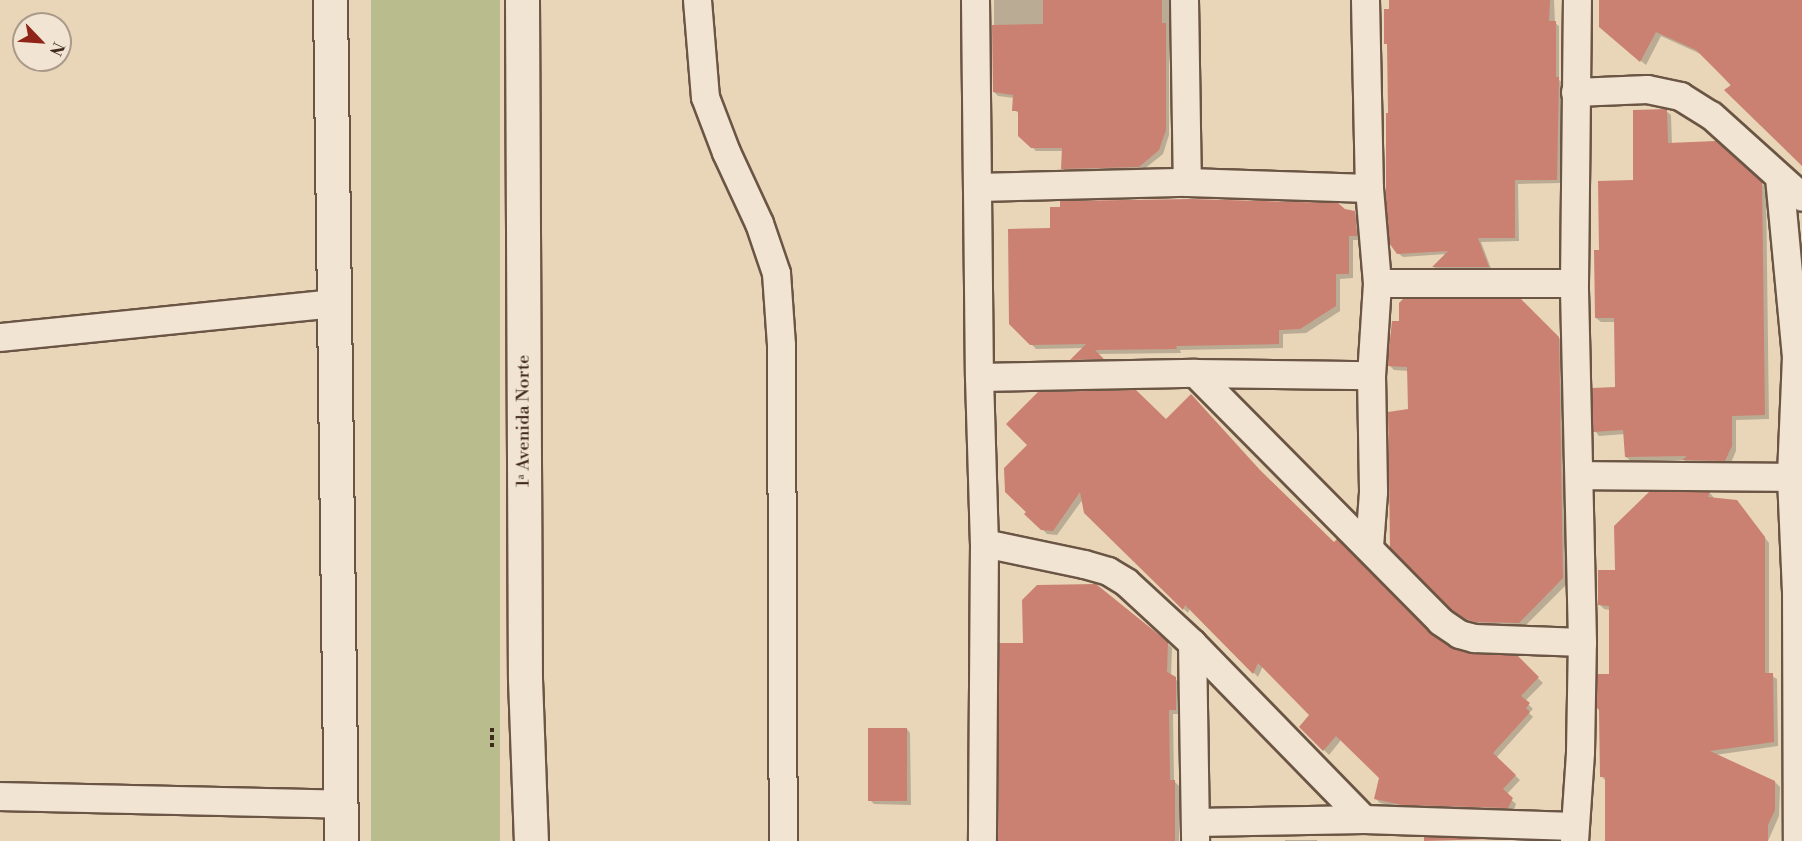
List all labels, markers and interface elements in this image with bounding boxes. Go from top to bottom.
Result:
north arrow [12,12,72,72]
text: N [45,39,68,59]
street label: 1ᵃ Avenida Norte [513,355,535,487]

